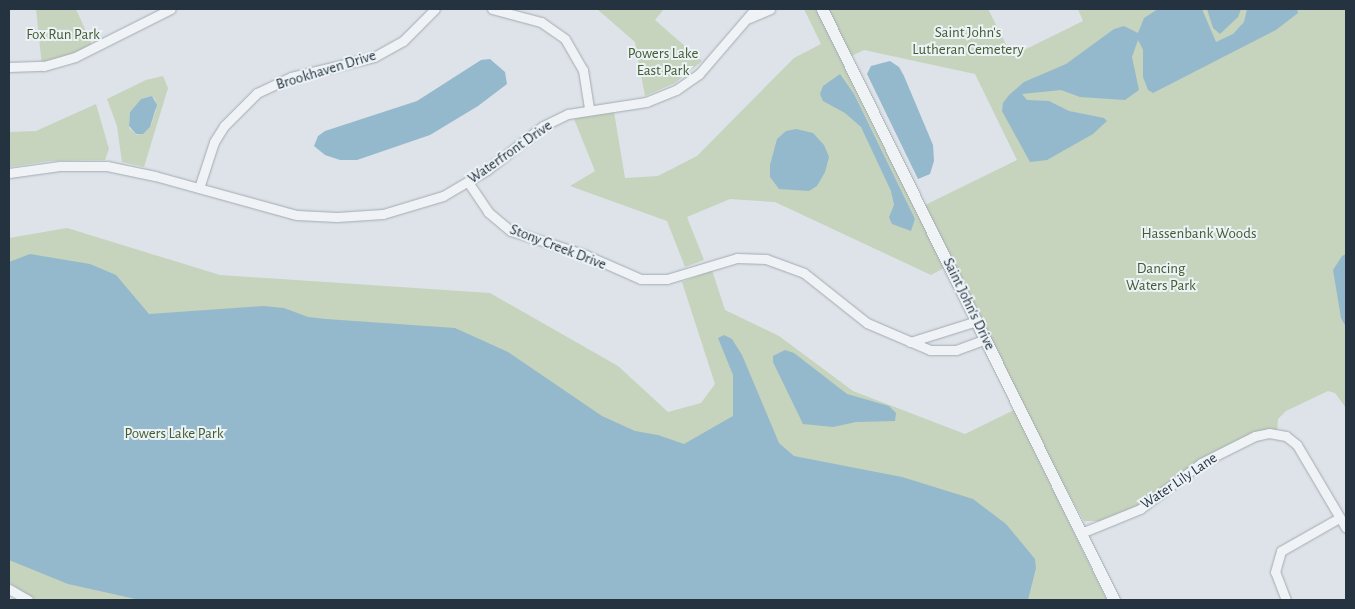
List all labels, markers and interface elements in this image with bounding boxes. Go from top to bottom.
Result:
park label: Saint John's Lutheran Cemetery [912,23,1024,58]
park label: Fox Run Park [26,26,100,44]
park label: Powers Lake East Park [628,44,698,79]
street label: Brookhaven Drive [274,46,378,94]
street label: Waterfront Drive [464,116,556,188]
street label: Stony Creek Drive [507,220,609,274]
park label: Hassenbank Woods [1142,225,1256,243]
street label: Saint John's Drive [939,255,999,353]
park label: Dancing Waters Park [1126,259,1196,294]
park label: Powers Lake Park [124,425,224,443]
street label: Water Lily Lane [1137,449,1221,513]

